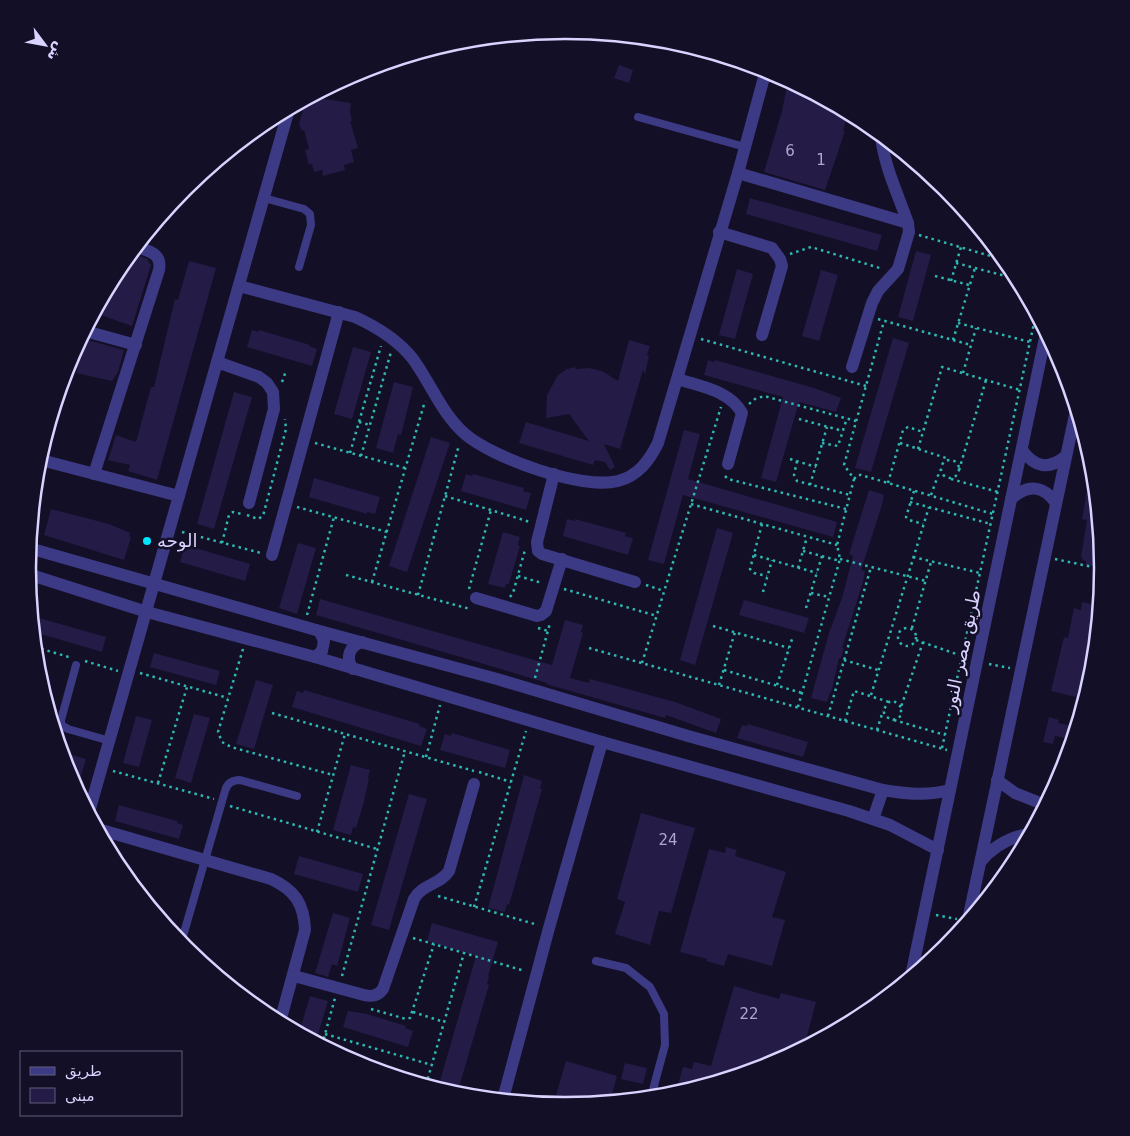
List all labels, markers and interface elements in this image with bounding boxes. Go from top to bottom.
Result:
north arrow [20,20,70,70]
text: ش [44,39,68,64]
house number: 6 [785,142,795,160]
house number: 1 [816,151,826,169]
place label: الوحه [157,530,198,552]
marker: الوحه [141,535,153,547]
street label: طريق مصر النور [938,588,986,715]
house number: 24 [658,831,678,849]
house number: 22 [739,1005,759,1023]
legend [20,1051,182,1116]
text: طريق [65,1062,102,1080]
text: مبنى [65,1087,95,1105]

